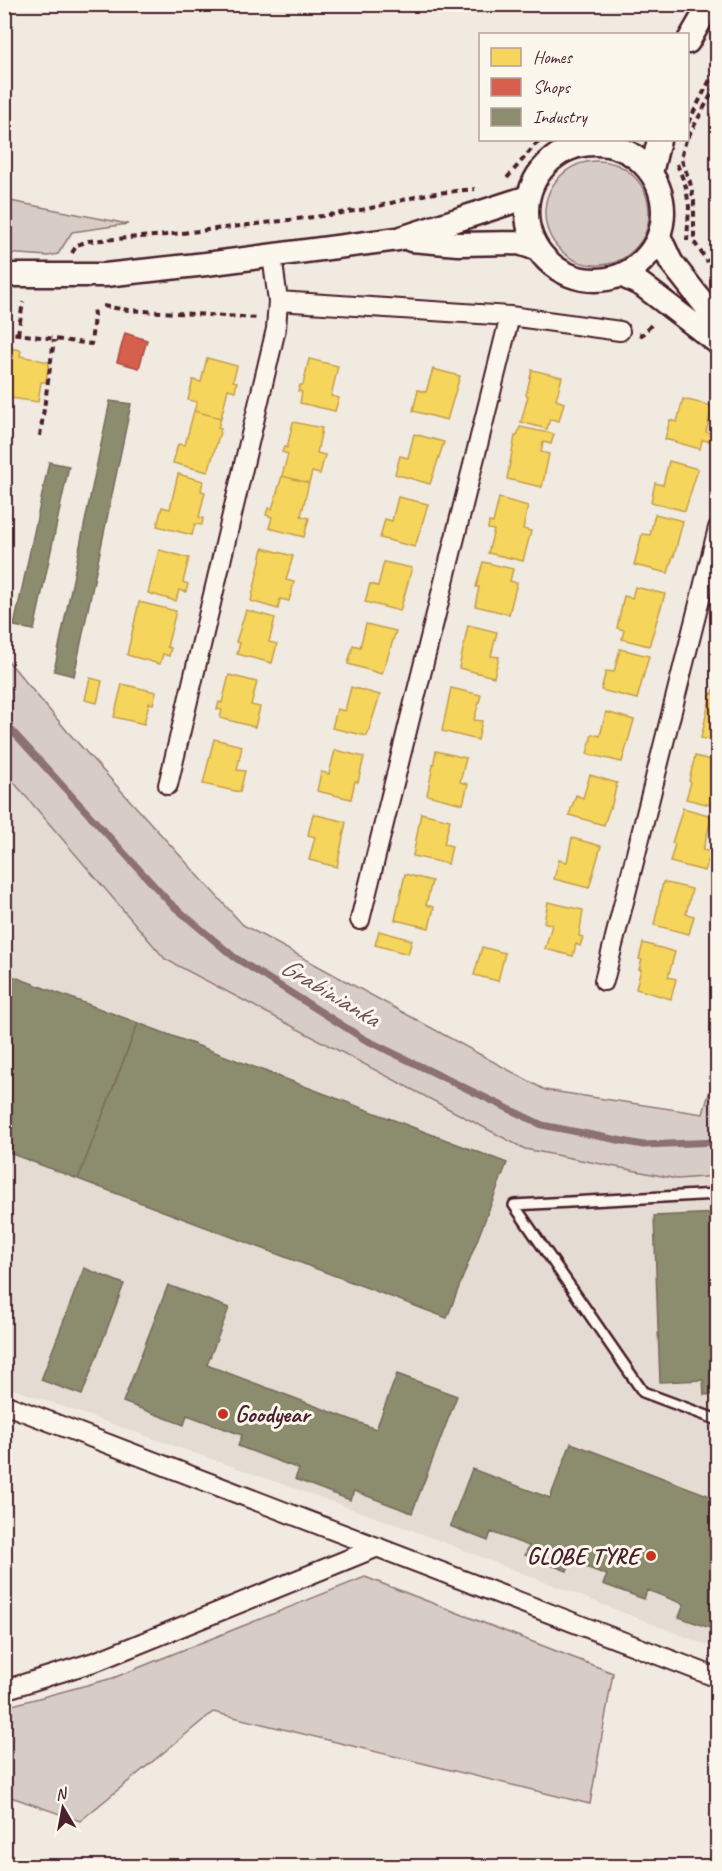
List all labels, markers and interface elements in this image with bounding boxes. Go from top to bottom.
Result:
legend [479,33,689,141]
text: Homes [533,46,573,68]
text: Shops [533,76,572,98]
text: Industry [533,106,588,128]
water label: Grabinianka [275,950,387,1036]
place label: Goodyear [235,1399,312,1429]
marker: Goodyear [216,1407,230,1421]
place label: GLOBE TYRE [527,1541,644,1571]
marker: GLOBE TYRE [644,1549,658,1563]
north arrow [33,1778,93,1838]
text: N [54,1783,70,1805]

